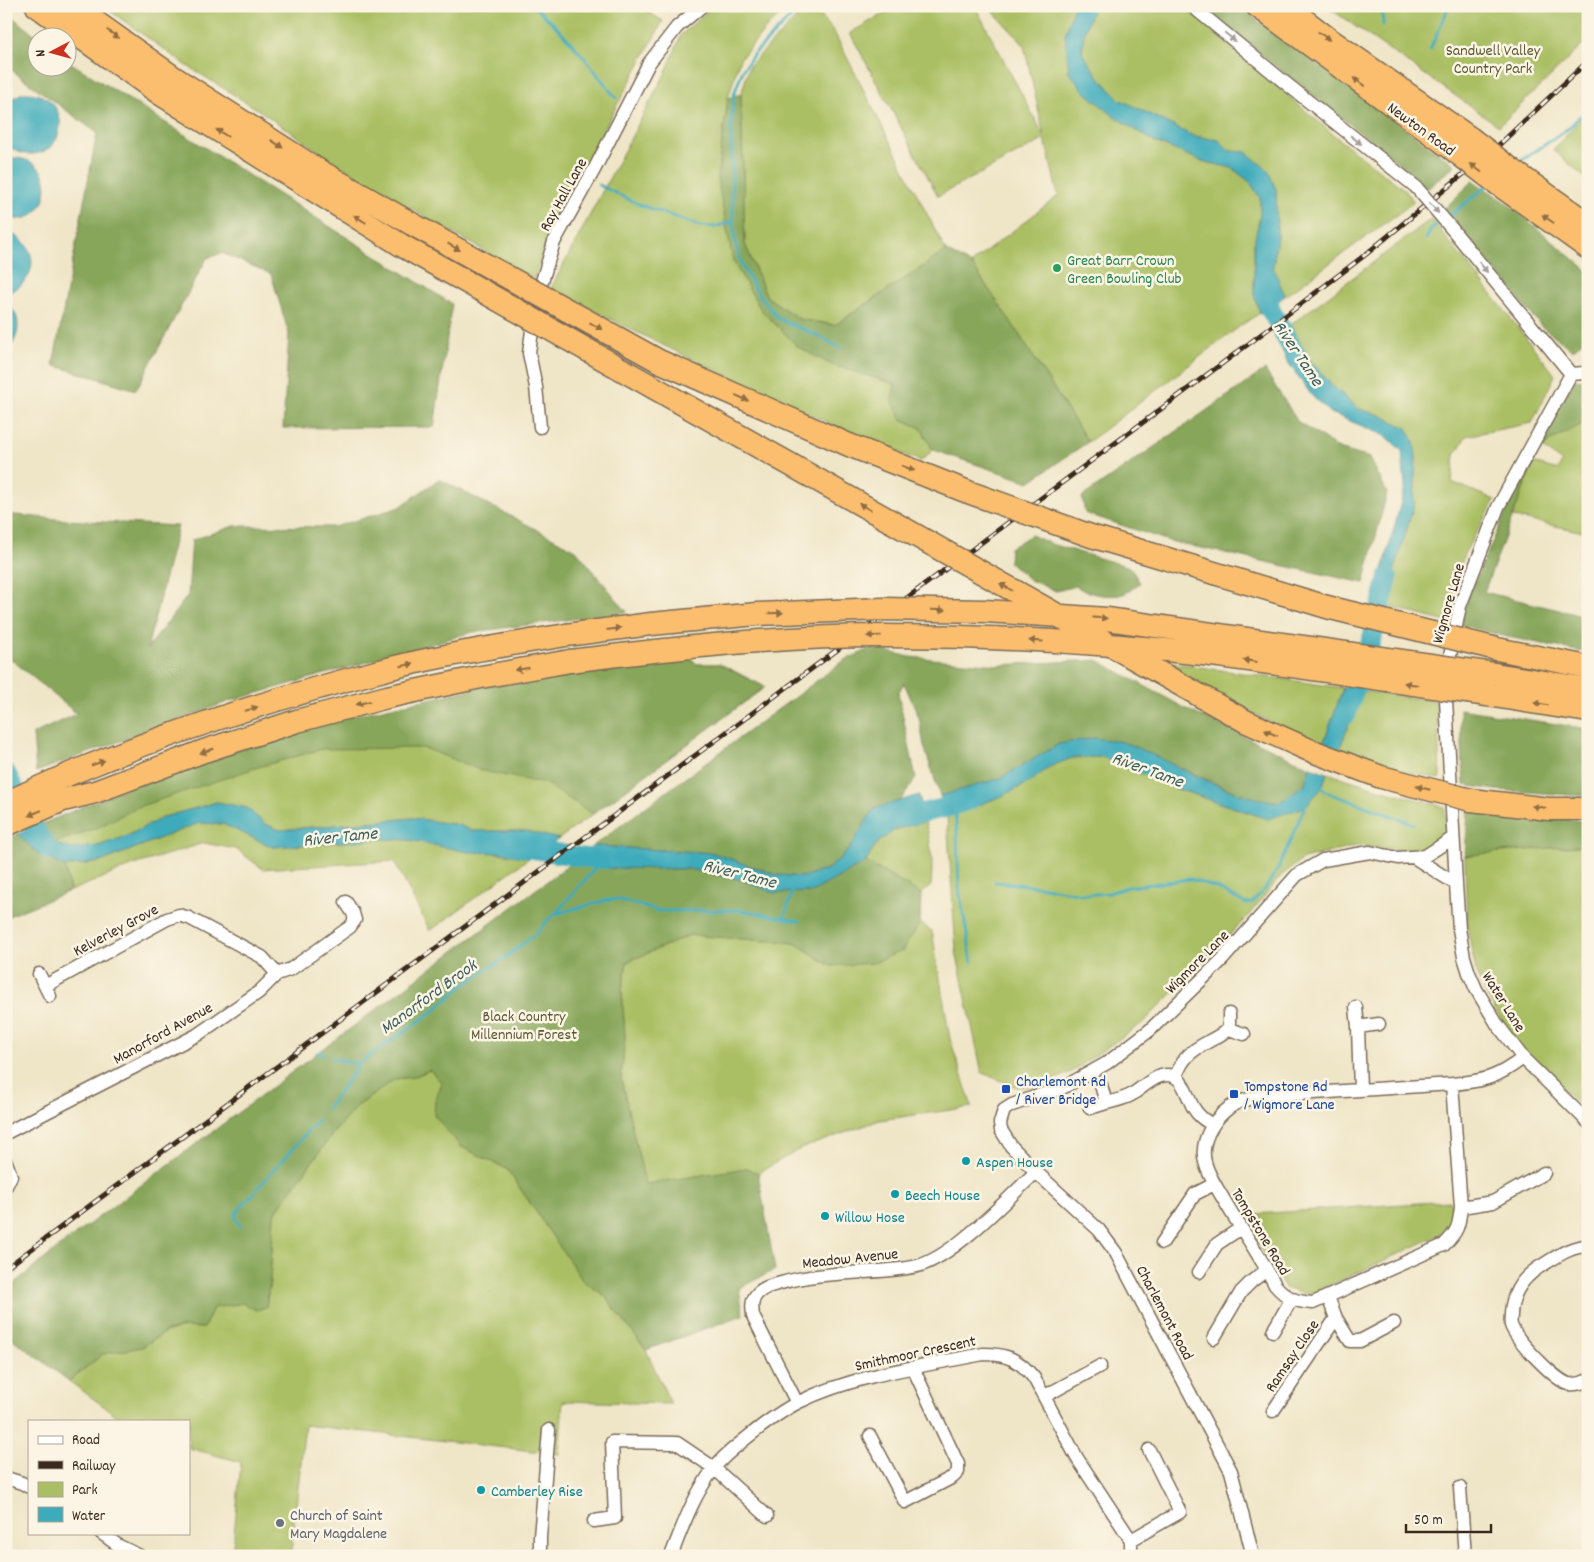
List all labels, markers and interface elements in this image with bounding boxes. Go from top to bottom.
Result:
north arrow [28,28,78,78]
one-way arrow [106,29,120,39]
one-way arrow [1318,30,1331,40]
one-way arrow [1223,32,1236,43]
park label: Sandwell Valley Country Park [1446,40,1541,81]
text: N [31,49,51,58]
one-way arrow [1352,77,1366,87]
street label: Newton Road [1382,97,1459,163]
one-way arrow [216,128,229,138]
one-way arrow [1349,134,1362,145]
one-way arrow [271,139,284,149]
street label: Ray Hall Lane [535,154,594,236]
one-way arrow [1470,162,1483,173]
one-way arrow [1429,202,1440,215]
one-way arrow [353,214,367,224]
one-way arrow [1542,214,1555,225]
one-way arrow [447,243,462,251]
place label: Great Barr Crown Green Bowling Club [1067,250,1182,291]
one-way arrow [1478,260,1489,273]
marker: Great Barr Crown Green Bowling Club [1051,262,1063,274]
water label: River Tame [1266,317,1329,393]
one-way arrow [589,322,604,330]
one-way arrow [735,394,749,402]
one-way arrow [900,465,915,472]
one-way arrow [857,503,872,511]
street label: Wigmore Lane [1427,561,1472,646]
one-way arrow [999,583,1013,591]
one-way arrow [930,606,946,614]
one-way arrow [768,609,784,617]
one-way arrow [1092,615,1108,623]
one-way arrow [606,624,622,632]
one-way arrow [865,632,881,640]
one-way arrow [1028,636,1044,644]
one-way arrow [1242,657,1258,665]
one-way arrow [400,661,415,669]
one-way arrow [513,666,529,674]
one-way arrow [1403,680,1419,688]
one-way arrow [1532,699,1548,707]
one-way arrow [355,700,370,708]
one-way arrow [244,705,259,713]
one-way arrow [1264,728,1278,736]
one-way arrow [200,747,215,755]
water label: River Tame [1108,747,1187,796]
one-way arrow [91,759,106,767]
one-way arrow [1416,784,1431,792]
one-way arrow [1531,803,1547,811]
one-way arrow [28,809,42,817]
water label: River Tame [302,822,380,855]
water label: River Tame [700,854,779,897]
street label: Kelverley Grove [69,899,163,963]
street label: Wigmore Lane [1161,926,1235,1000]
water label: Manorford Brook [376,953,484,1042]
street label: Water Lane [1475,968,1531,1037]
street label: Manorford Avenue [109,997,217,1071]
park label: Black Country Millennium Forest [471,1006,577,1047]
place label: Charlemont Rd / River Bridge [1016,1071,1106,1112]
place label: Tompstone Rd / Wigmore Lane [1244,1076,1335,1117]
marker: Charlemont Rd / River Bridge [1000,1083,1012,1095]
marker: Tompstone Rd / Wigmore Lane [1228,1088,1240,1100]
place label: Aspen House [976,1152,1053,1175]
marker: Aspen House [960,1155,972,1167]
street label: Tompstone Road [1225,1184,1295,1280]
place label: Beech House [905,1185,980,1208]
marker: Beech House [889,1188,901,1200]
place label: Willow Hose [835,1207,905,1230]
marker: Willow Hose [819,1210,831,1222]
street label: Meadow Avenue [801,1243,899,1276]
street label: Charlemont Road [1129,1262,1198,1365]
street label: Ramsay Close [1260,1315,1326,1397]
street label: Smithmoor Crescent [853,1330,978,1379]
legend [28,1420,190,1534]
text: Road [72,1430,100,1452]
text: Railway [72,1456,116,1478]
text: Park [72,1480,98,1502]
place label: Camberley Rise [491,1481,583,1504]
marker: Camberley Rise [475,1484,487,1496]
scale bar [1406,1502,1492,1534]
place label: Church of Saint Mary Magdalene [290,1505,387,1546]
text: Water [72,1506,106,1528]
text: 50 m [1414,1510,1443,1532]
marker: Church of Saint Mary Magdalene [274,1517,286,1529]

